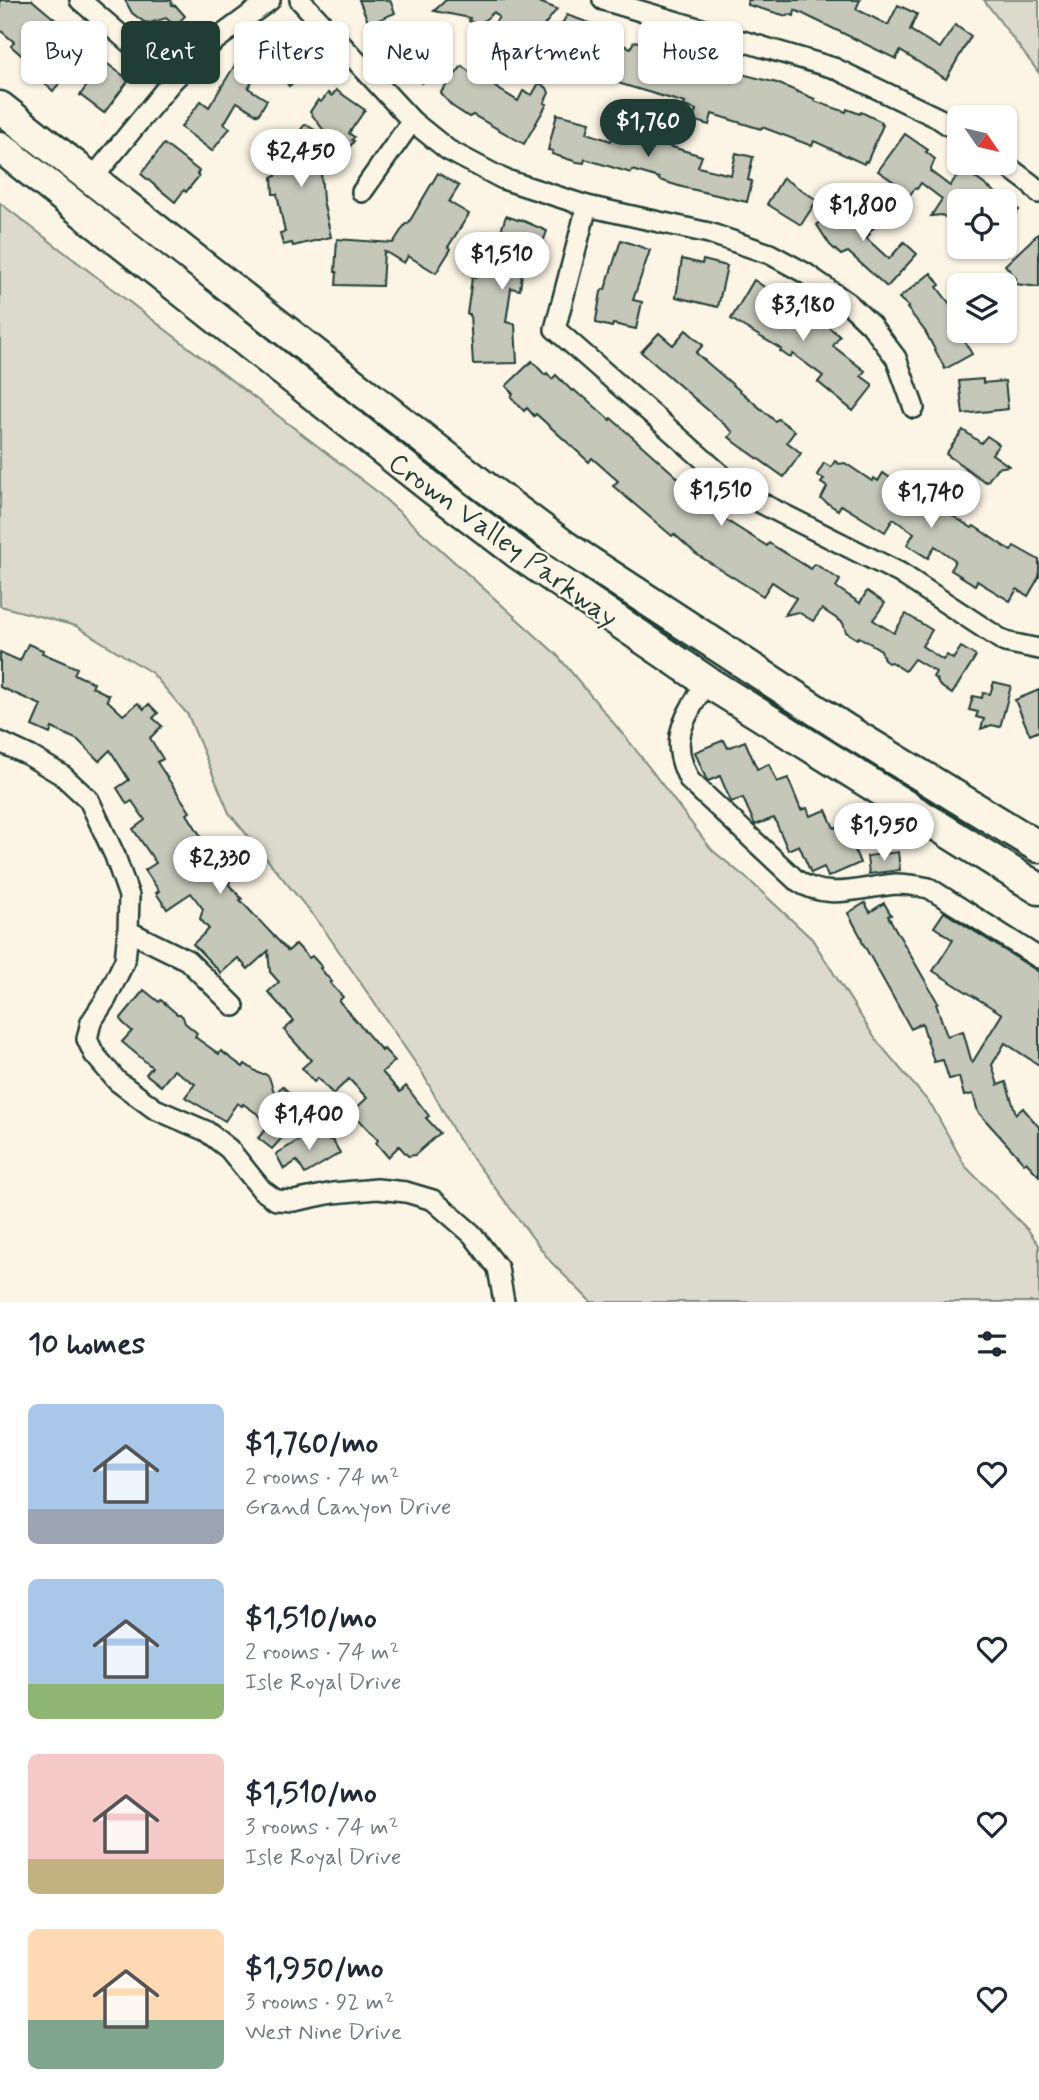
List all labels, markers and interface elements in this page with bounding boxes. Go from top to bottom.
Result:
chip: Buy [21,21,107,84]
chip: Rent [121,21,220,84]
chip: Filters [234,21,349,84]
chip: New [363,21,453,84]
chip: Apartment [467,21,624,84]
chip: House [638,21,743,84]
pin: $1,760 [591,100,705,159]
north arrow [947,105,1017,175]
map controls [947,105,1017,343]
text: $1,760 [616,107,680,137]
pin: $2,450 [244,130,358,189]
text: $2,450 [266,137,336,167]
pin: $1,800 [806,184,920,243]
button: locate [947,189,1017,259]
text: $1,800 [829,191,897,221]
pin: $1,510 [445,232,559,292]
text: $1,510 [471,240,533,270]
button: layers [947,273,1017,343]
pin: $3,180 [746,284,860,343]
text: $3,180 [771,291,835,321]
street label: Crown Valley Parkway [380,445,625,637]
pin: $1,510 [664,468,778,528]
pin: $1,740 [874,470,988,530]
text: $1,510 [690,476,752,506]
text: $1,740 [898,478,964,508]
pin: $1,950 [827,804,941,863]
text: $1,950 [850,811,918,841]
pin: $2,330 [163,836,277,896]
text: $2,330 [189,844,251,874]
pin: $1,400 [252,1092,366,1152]
text: $1,400 [274,1100,344,1130]
text: 10 homes [28,1325,145,1364]
icon: filters [973,1325,1011,1363]
text: $1,760/mo [245,1424,378,1463]
icon: home [84,1432,168,1516]
icon: heart [973,1455,1011,1493]
text: 2 rooms · 74 m² [245,1463,400,1493]
text: Grand Canyon Drive [245,1493,452,1523]
text: $1,510/mo [245,1599,377,1638]
icon: home [84,1607,168,1691]
icon: heart [973,1630,1011,1668]
text: 2 rooms · 74 m² [245,1638,400,1668]
text: Isle Royal Drive [245,1668,401,1698]
text: $1,510/mo [245,1774,377,1813]
icon: home [84,1782,168,1866]
icon: heart [973,1805,1011,1843]
text: 3 rooms · 74 m² [245,1813,399,1843]
text: Isle Royal Drive [245,1843,401,1873]
text: $1,950/mo [245,1949,384,1988]
icon: home [84,1957,168,2041]
icon: heart [973,1980,1011,2018]
text: 3 rooms · 92 m² [245,1988,394,2018]
text: West Nine Drive [245,2018,402,2048]

